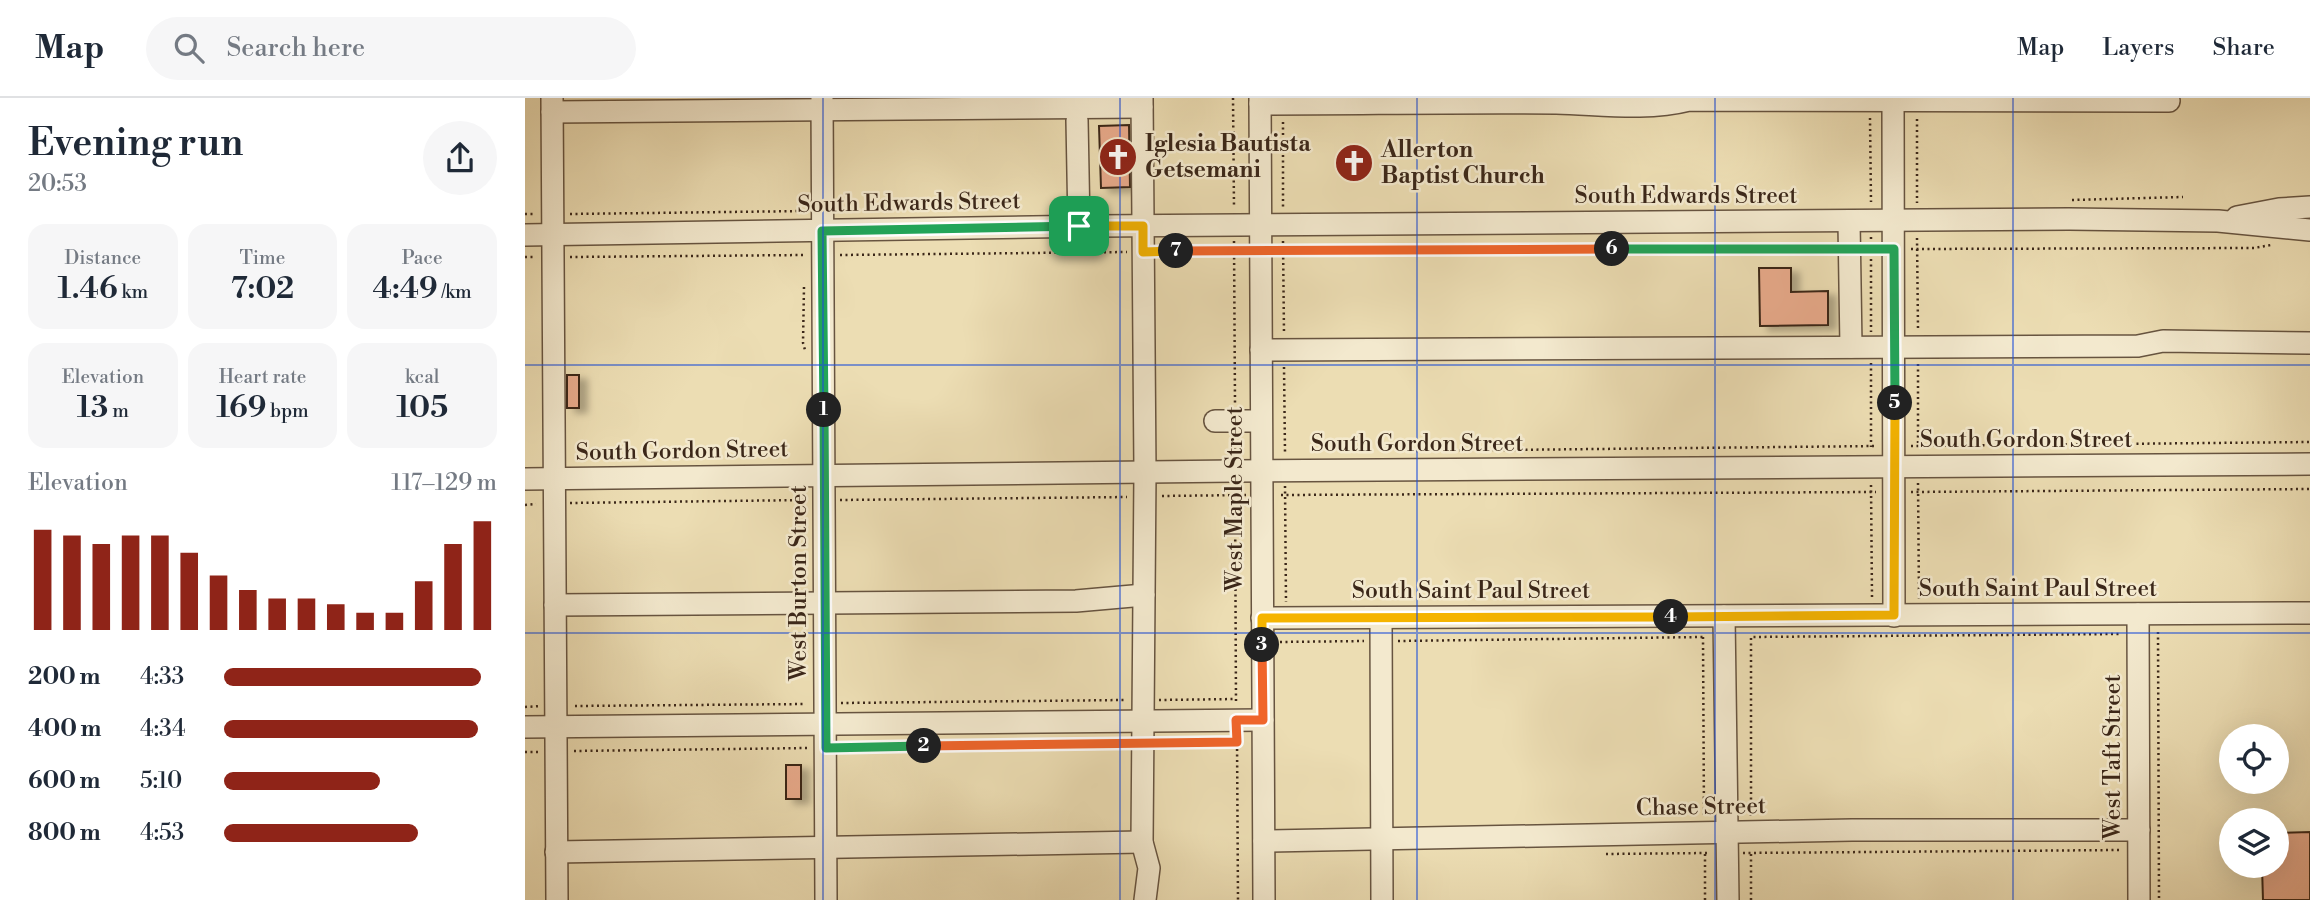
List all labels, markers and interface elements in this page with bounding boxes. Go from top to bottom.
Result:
search box [146,17,636,80]
text: Map [35,28,104,69]
icon: search [170,29,208,67]
text: Search here [226,32,365,64]
text: Map [2017,33,2064,63]
text: Layers [2102,33,2174,63]
text: Share [2212,33,2275,63]
text: Evening run [28,120,243,167]
button: share [423,121,497,195]
place label: Iglesia Bautista Getsemani [1145,130,1311,184]
church icon: Iglesia Bautista Getsemani [1097,136,1139,178]
place label: Allerton Baptist Church [1380,136,1545,190]
church icon: Allerton Baptist Church [1333,142,1375,184]
text: 20:53 [28,170,87,198]
street label: South Edwards Street [1574,182,1798,210]
street label: South Edwards Street [797,187,1021,219]
pin [1049,196,1109,256]
icon: arrive [1060,207,1098,245]
pin: 6 [1595,232,1629,266]
pin: 7 [1159,234,1193,268]
text: 6 [1606,236,1617,260]
text: 7 [1170,238,1181,262]
text: Distance [64,246,141,270]
text: Time [240,246,285,270]
text: Pace [402,246,443,270]
text: 1.46 [58,270,118,308]
text: 7:02 [231,270,294,308]
text: 4:49 [373,270,438,308]
text: km [118,280,148,304]
text: /km [438,280,472,304]
text: Elevation [62,365,144,389]
text: Heart rate [219,365,306,389]
text: kcal [405,365,439,389]
pin: 5 [1877,386,1913,420]
text: 13 [77,389,108,427]
text: 169 [216,389,266,427]
text: 105 [396,389,448,427]
text: 5 [1889,390,1900,414]
pin: 1 [807,392,841,428]
text: 1 [819,397,828,421]
text: m [108,399,129,423]
text: bpm [266,399,309,423]
street label: West Maple Street [1221,406,1249,593]
street label: South Gordon Street [1920,426,2132,454]
street label: South Gordon Street [1311,430,1523,458]
street label: South Gordon Street [575,435,789,467]
text: Elevation [28,469,128,497]
text: 117–129 m [391,469,497,497]
street label: West Burton Street [785,485,813,682]
street label: South Saint Paul Street [1919,575,2157,603]
street label: South Saint Paul Street [1352,577,1590,605]
pin: 4 [1653,600,1689,634]
text: 4 [1664,604,1677,628]
pin: 3 [1245,628,1279,662]
text: 3 [1256,632,1267,656]
text: 200 m [28,663,100,691]
text: 4:33 [140,663,184,691]
street label: West Taft Street [2099,674,2127,841]
text: 400 m [28,715,101,743]
text: 4:34 [140,715,186,743]
map controls [2219,724,2289,878]
button: locate [2219,724,2289,794]
pin: 2 [907,728,941,764]
text: 2 [918,733,929,757]
text: 600 m [28,767,101,795]
text: 5:10 [140,767,182,795]
street label: Chase Street [1636,792,1766,822]
button: layers [2219,808,2289,878]
text: 800 m [28,819,101,847]
text: 4:53 [140,819,184,847]

